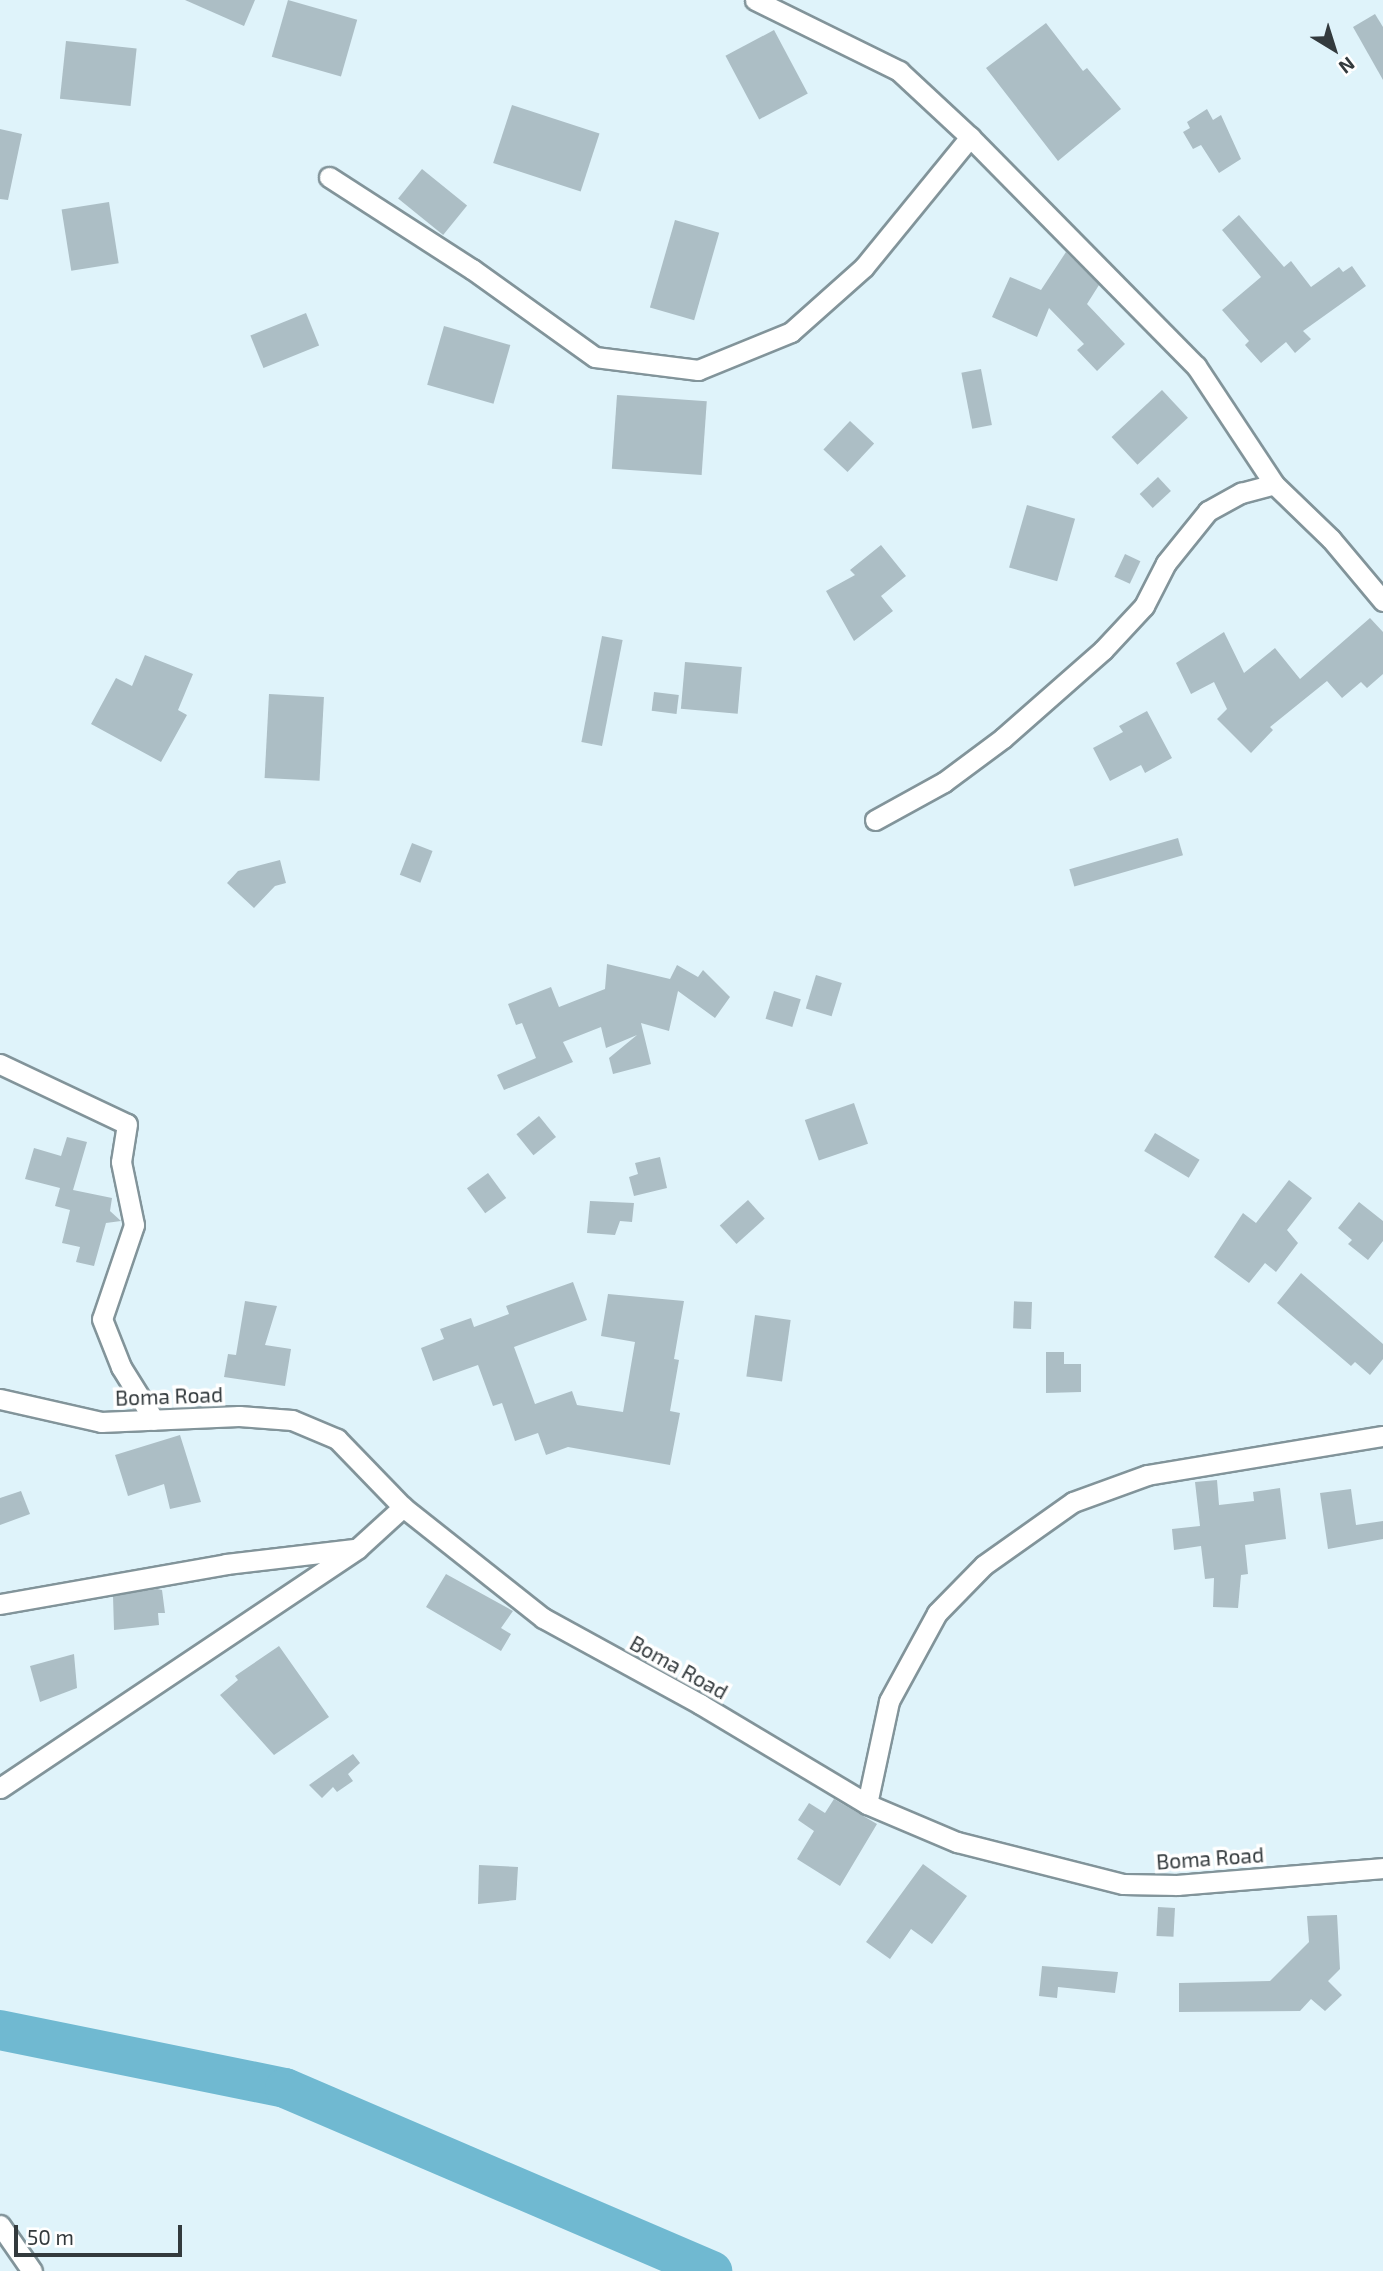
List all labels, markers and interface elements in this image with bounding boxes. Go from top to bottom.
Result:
north arrow [1299,14,1369,84]
text: N [1335,53,1360,79]
street label: Boma Road [115,1382,223,1410]
street label: Boma Road [626,1630,732,1704]
street label: Boma Road [1155,1842,1265,1874]
scale bar [18,2212,186,2256]
text: 50 m [27,2224,74,2249]

